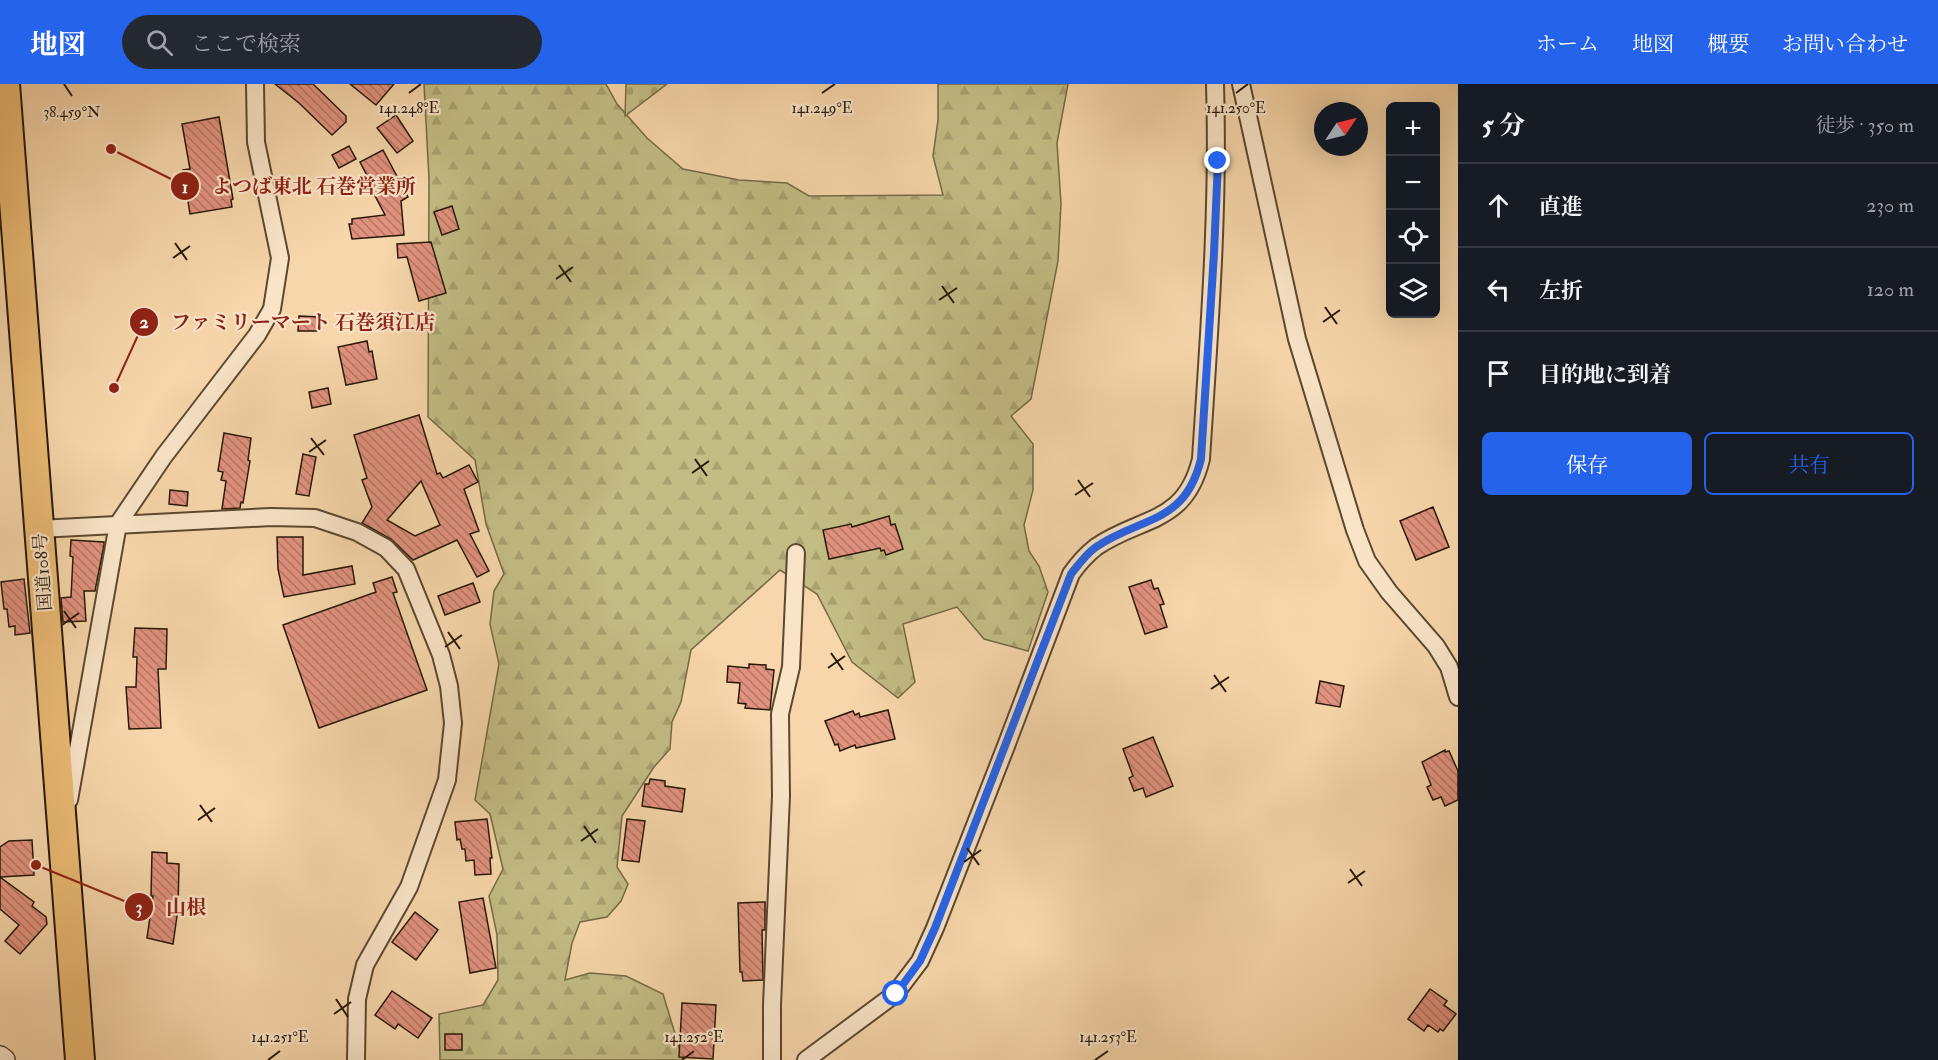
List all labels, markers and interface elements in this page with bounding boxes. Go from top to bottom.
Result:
search box [122,15,542,69]
icon: search [143,26,176,59]
text: 地図 [30,28,86,63]
text: ここで検索 [191,30,301,58]
text: ホーム [1536,31,1599,58]
text: 地図 [1632,31,1674,58]
text: 概要 [1707,31,1749,58]
text: お問い合わせ [1782,31,1908,58]
text: 141.248°E [379,99,439,118]
text: 141.249°E [791,99,853,118]
text: 141.250°E [1206,99,1266,118]
north arrow [1314,102,1368,156]
map controls [1386,102,1440,318]
button: + [1386,102,1440,156]
text: 38.459°N [43,103,101,122]
text: 5 分 [1482,110,1525,142]
text: 徒歩 · 350 m [1815,113,1914,138]
route end [1204,147,1230,173]
button: − [1386,156,1440,210]
callout: よつば東北 石巻営業所 [170,167,428,205]
text: よつば東北 石巻営業所 [212,174,416,199]
text: 1 [182,176,188,199]
icon: ahead [1482,189,1515,222]
text: 直進 [1539,193,1583,221]
text: 230 m [1866,193,1914,218]
button: locate [1386,210,1440,264]
button: layers [1386,264,1440,318]
icon: left [1482,273,1515,306]
text: 左折 [1539,277,1583,305]
text: 120 m [1867,277,1914,302]
callout: ファミリーマート 石巻須江店 [129,303,447,341]
text: ファミリーマート 石巻須江店 [171,310,435,335]
text: 2 [139,311,149,334]
icon: arrive [1482,357,1515,390]
text: 目的地に到着 [1539,361,1671,389]
button: 保存 [1482,432,1692,495]
button: 共有 [1704,432,1914,495]
street label: 国道108号 [29,532,57,612]
callout: 山根 [124,888,218,926]
text: 山根 [166,895,206,920]
text: 3 [136,896,143,919]
route start [882,980,908,1006]
text: 141.251°E [251,1028,309,1047]
text: 141.252°E [664,1028,724,1047]
text: 141.253°E [1079,1028,1137,1047]

